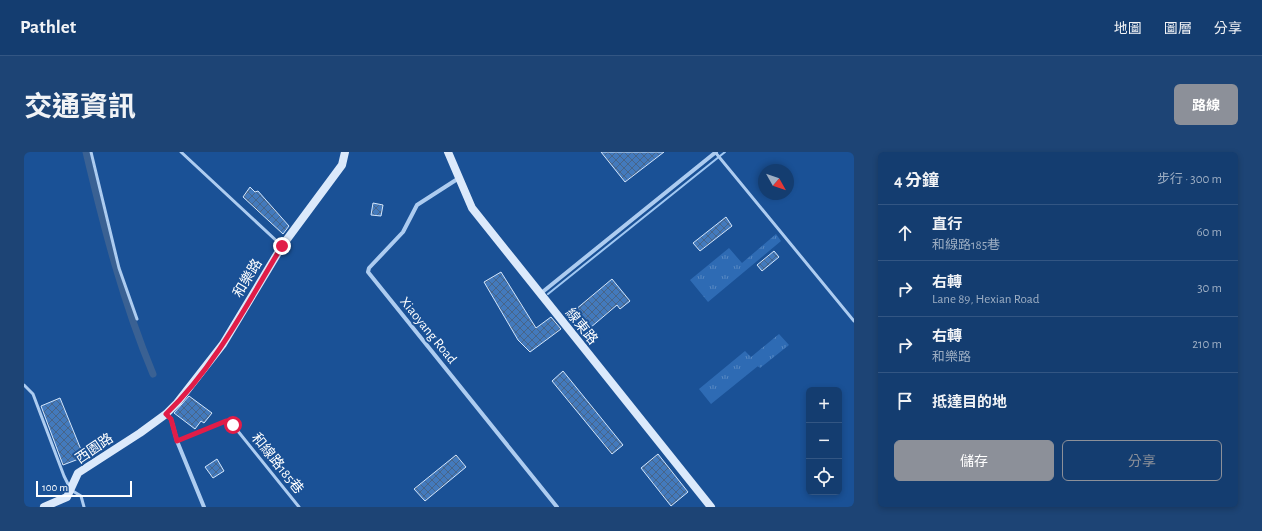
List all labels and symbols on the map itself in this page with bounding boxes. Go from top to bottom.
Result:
north arrow [758,164,794,200]
route end [273,237,291,255]
street label: 和樂路 [229,256,265,300]
street label: Xiaoyang Road [397,295,459,367]
street label: 線東路 [563,305,601,347]
route start [224,416,242,434]
street label: 西園路 [73,430,116,466]
street label: 和線路185巷 [249,430,307,497]
scale bar [36,479,132,498]

